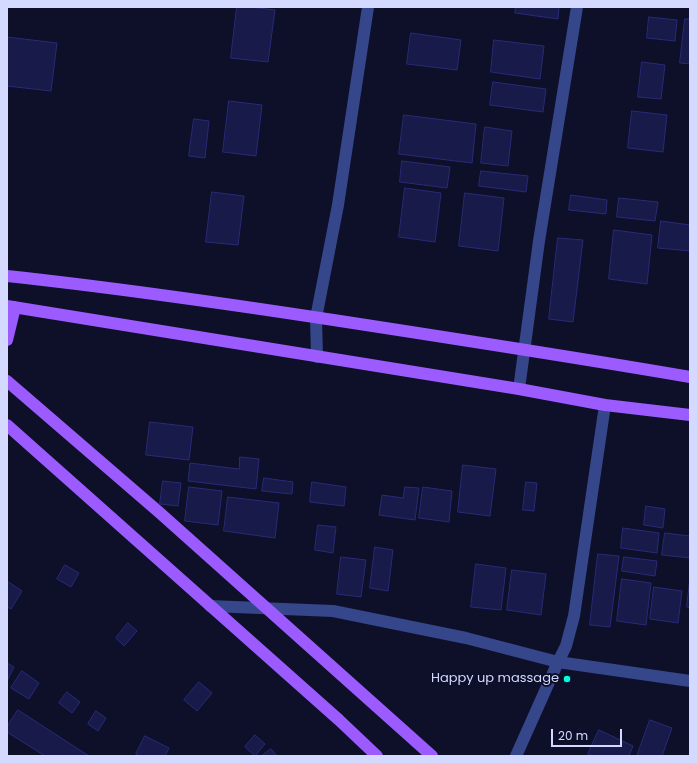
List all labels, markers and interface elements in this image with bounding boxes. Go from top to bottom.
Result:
place label: Happy up massage [431,671,559,687]
marker: Happy up massage [562,674,572,684]
scale bar [553,721,624,747]
text: 20 m [558,727,588,744]

